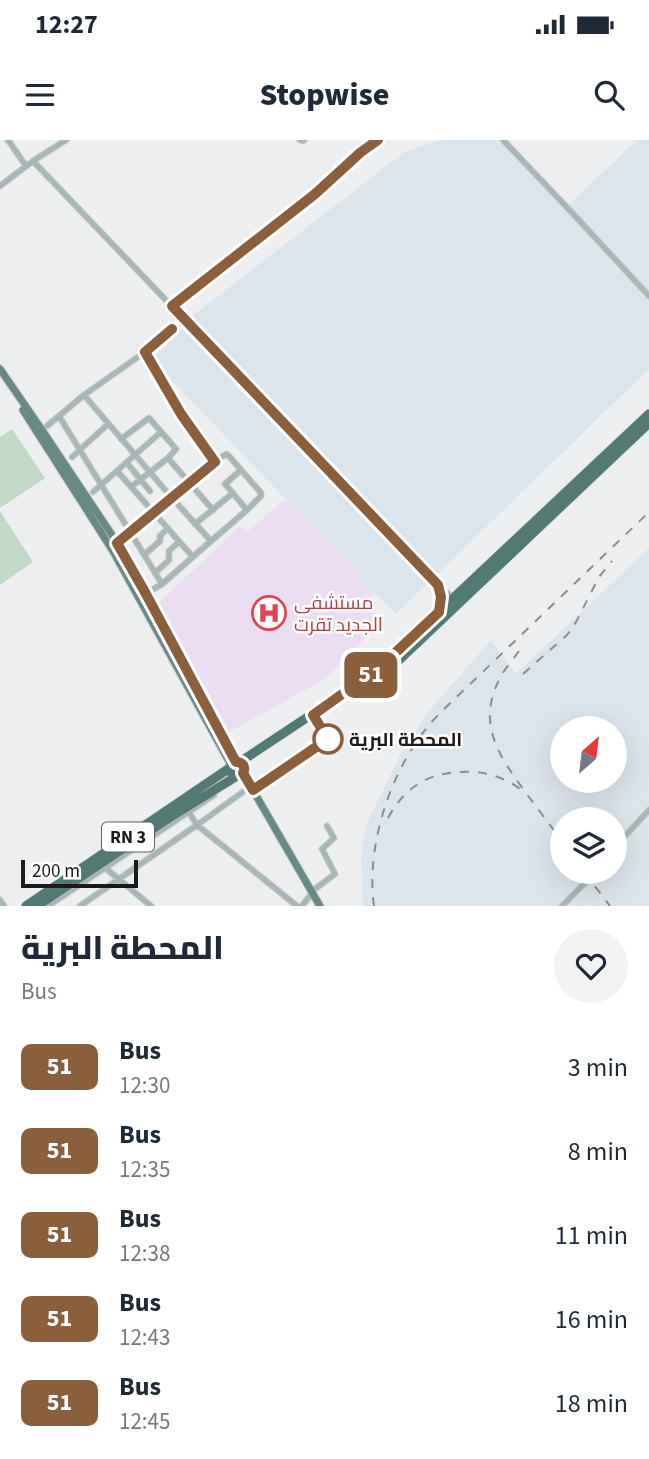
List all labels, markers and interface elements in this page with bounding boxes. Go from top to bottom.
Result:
text: 12:27 [35,6,98,43]
text: Stopwise [259,72,390,118]
icon: menu [21,76,59,114]
icon: search [590,76,628,114]
place label: مستشفى الجديد تقرت [294,590,383,639]
hospital icon: مستشفى الجديد تقرت [250,594,288,632]
line badge: 51 [340,652,402,698]
text: 51 [358,657,384,692]
north arrow [550,716,626,793]
map controls [550,716,627,884]
marker: المحطة البرية [313,724,343,754]
place label: المحطة البرية [349,727,462,754]
button: layers [550,807,627,884]
road number: RN 3 [102,822,154,852]
scale bar [21,857,138,889]
text: 200 m [32,858,80,885]
text: المحطة البرية [21,925,224,972]
button: heart [554,929,628,1003]
text: Bus [21,975,57,1008]
text: Bus [119,1032,161,1069]
text: 51 [47,1049,72,1084]
text: 3 min [568,1049,628,1086]
text: 12:30 [119,1069,170,1102]
text: Bus [119,1116,161,1153]
text: 51 [47,1133,72,1168]
text: 8 min [568,1133,628,1170]
text: 12:35 [119,1153,170,1186]
text: Bus [119,1200,161,1237]
text: 51 [47,1217,72,1252]
text: 11 min [555,1217,628,1254]
text: 12:38 [119,1237,170,1270]
text: Bus [119,1284,161,1321]
text: 51 [47,1301,72,1336]
text: 16 min [555,1301,628,1338]
text: 12:43 [119,1321,170,1354]
text: Bus [119,1368,161,1405]
text: 51 [47,1385,72,1420]
text: 18 min [555,1385,628,1422]
text: 12:45 [119,1405,170,1438]

